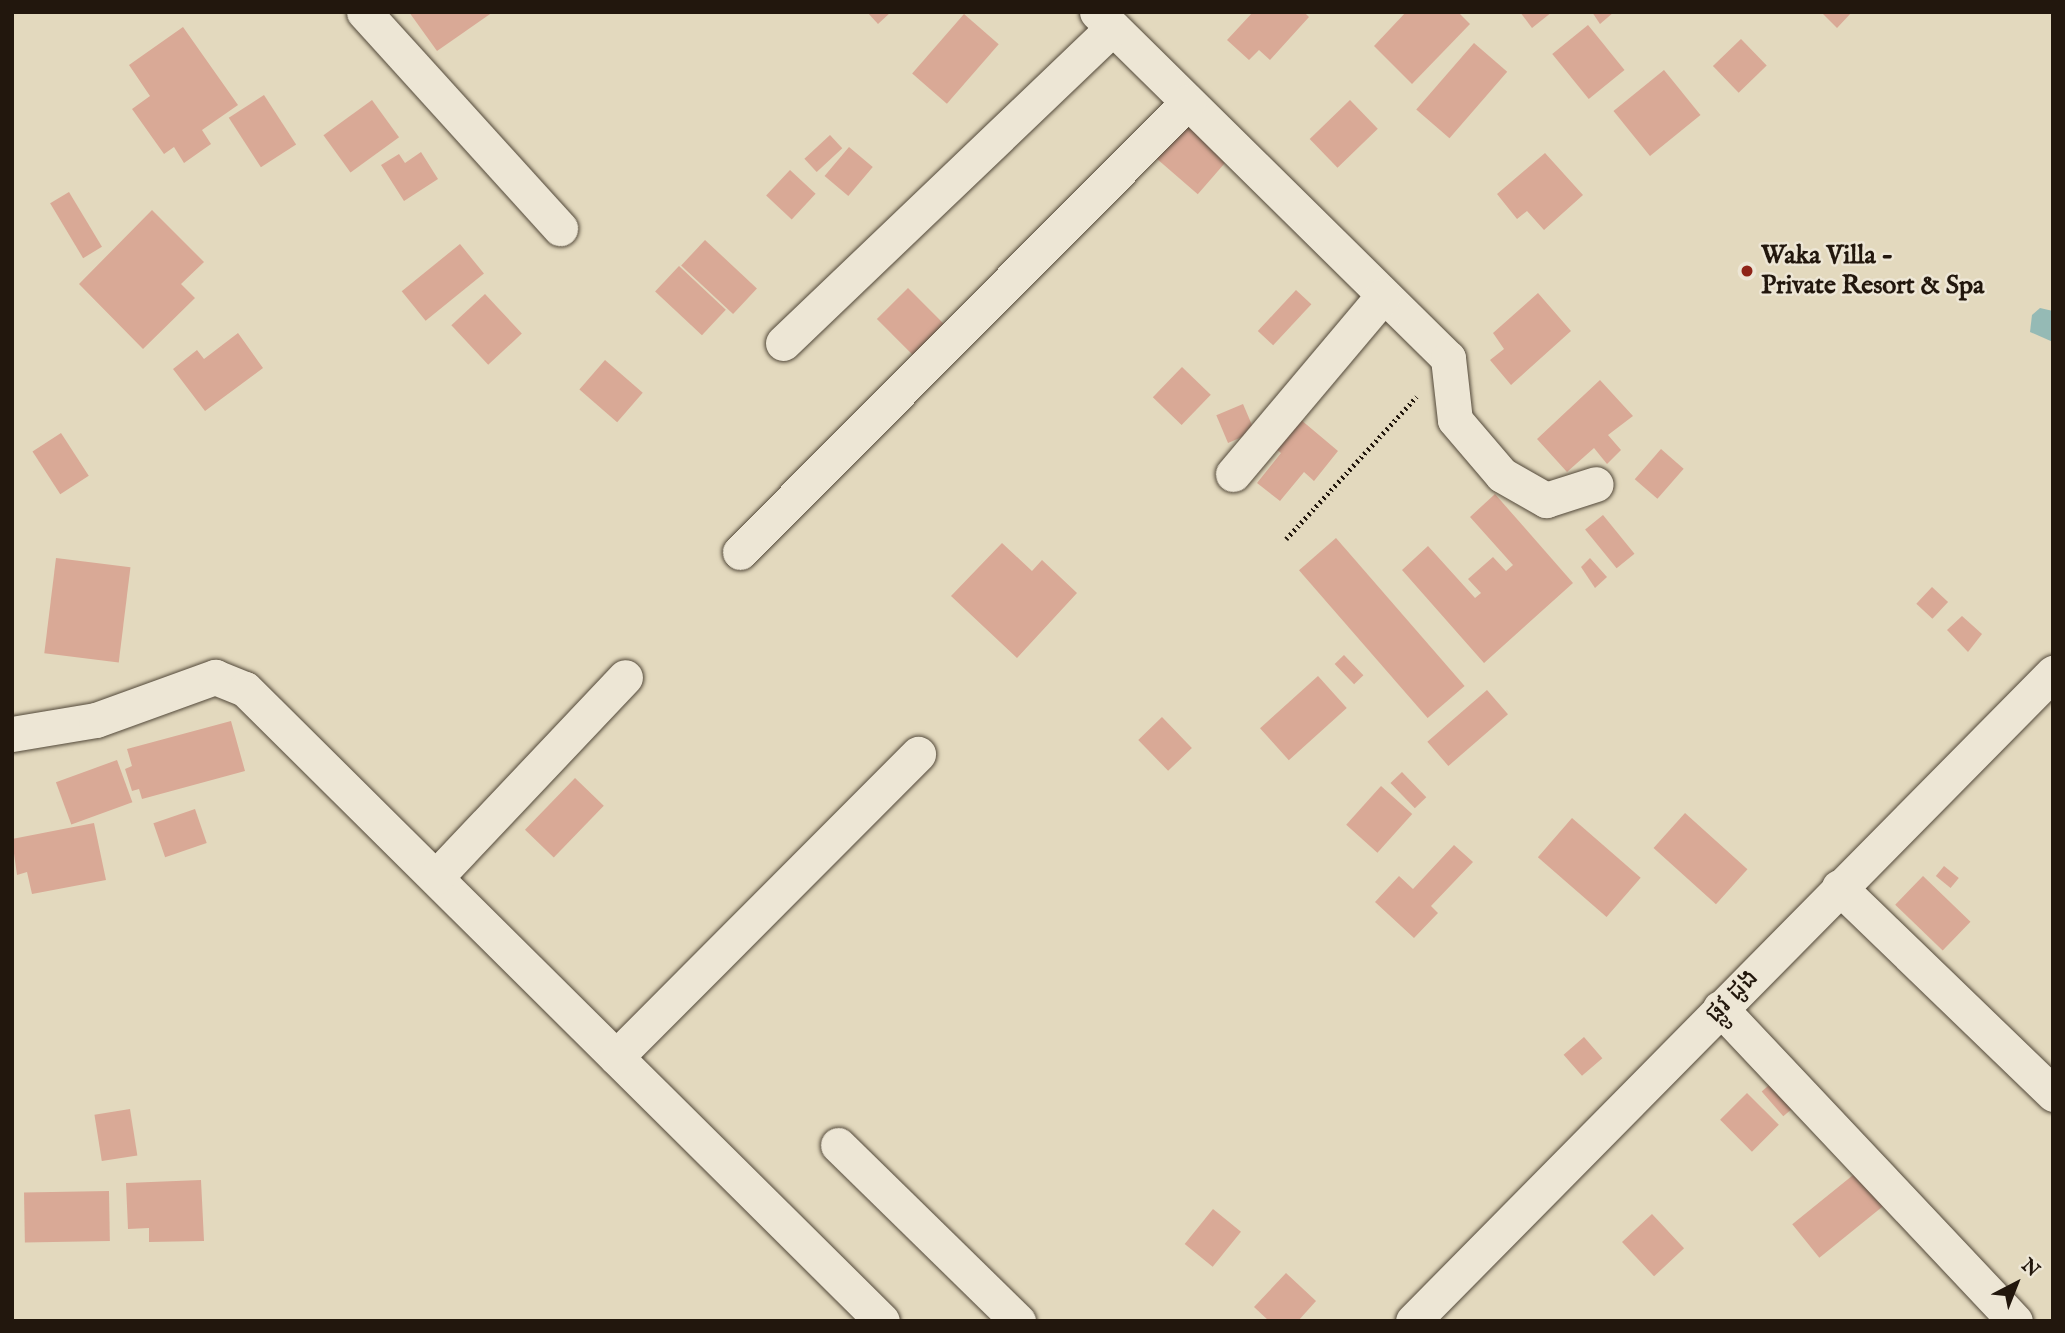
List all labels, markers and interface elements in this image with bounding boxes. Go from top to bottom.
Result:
place label: Waka Villa - Private Resort & Spa [1761,240,1984,302]
marker: Waka Villa - Private Resort & Spa [1739,263,1755,279]
street label: ផ្លូវ ដូង [1699,962,1765,1030]
north arrow [1981,1249,2051,1319]
text: N [2016,1254,2044,1283]

